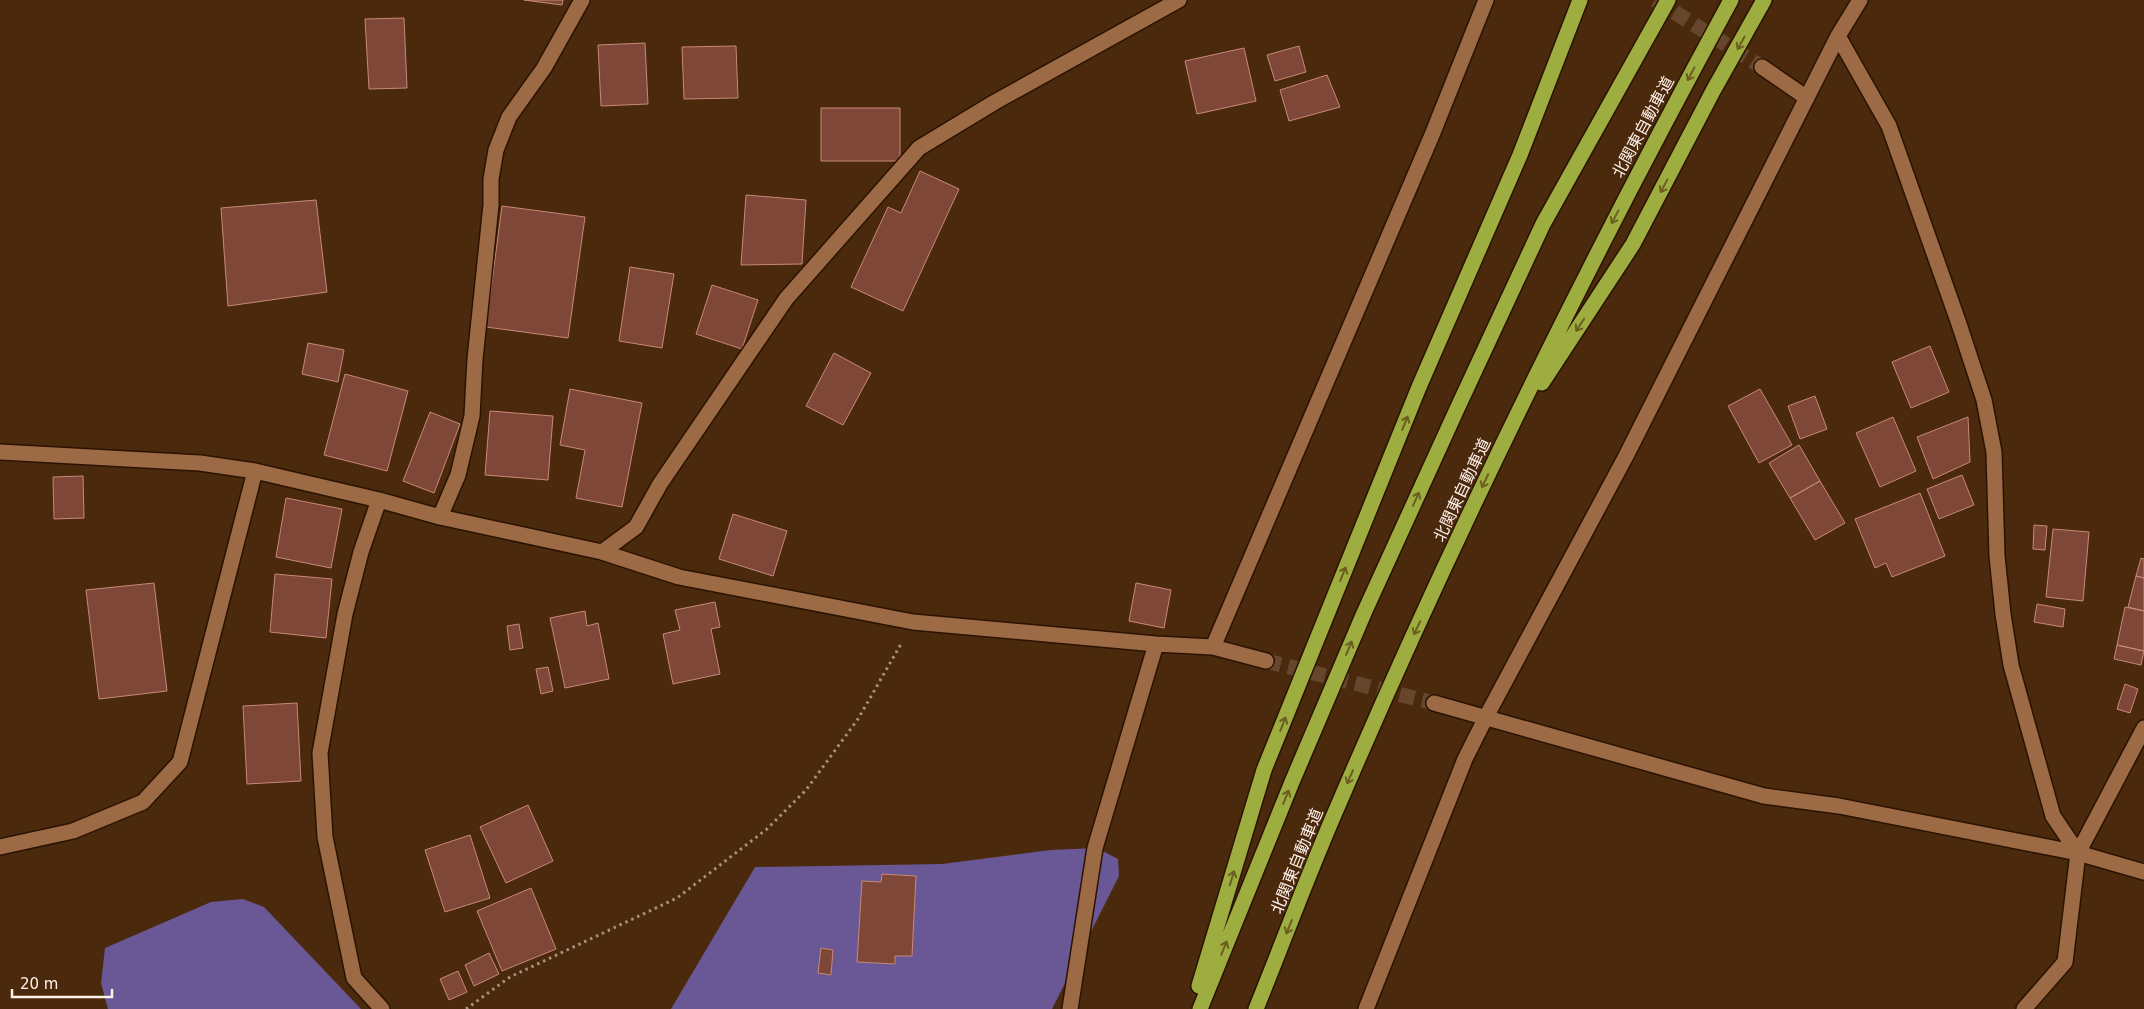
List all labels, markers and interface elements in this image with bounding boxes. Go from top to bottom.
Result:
one-way arrow [1735,35,1745,49]
one-way arrow [1685,66,1695,80]
street label: 北関東自動車道 [1608,73,1678,181]
one-way arrow [1659,178,1669,193]
one-way arrow [1610,210,1620,225]
one-way arrow [1575,317,1585,331]
one-way arrow [1400,416,1410,431]
street label: 北関東自動車道 [1430,435,1494,545]
one-way arrow [1480,473,1490,488]
one-way arrow [1411,492,1421,507]
one-way arrow [1340,566,1349,581]
one-way arrow [1411,621,1421,636]
one-way arrow [1345,641,1355,656]
one-way arrow [1278,717,1288,732]
one-way arrow [1345,769,1355,784]
one-way arrow [1281,790,1291,805]
street label: 北関東自動車道 [1267,806,1327,916]
one-way arrow [1227,871,1237,887]
one-way arrow [1284,919,1293,935]
one-way arrow [1221,940,1230,955]
scale bar [12,966,112,998]
text: 20 m [20,975,58,993]

